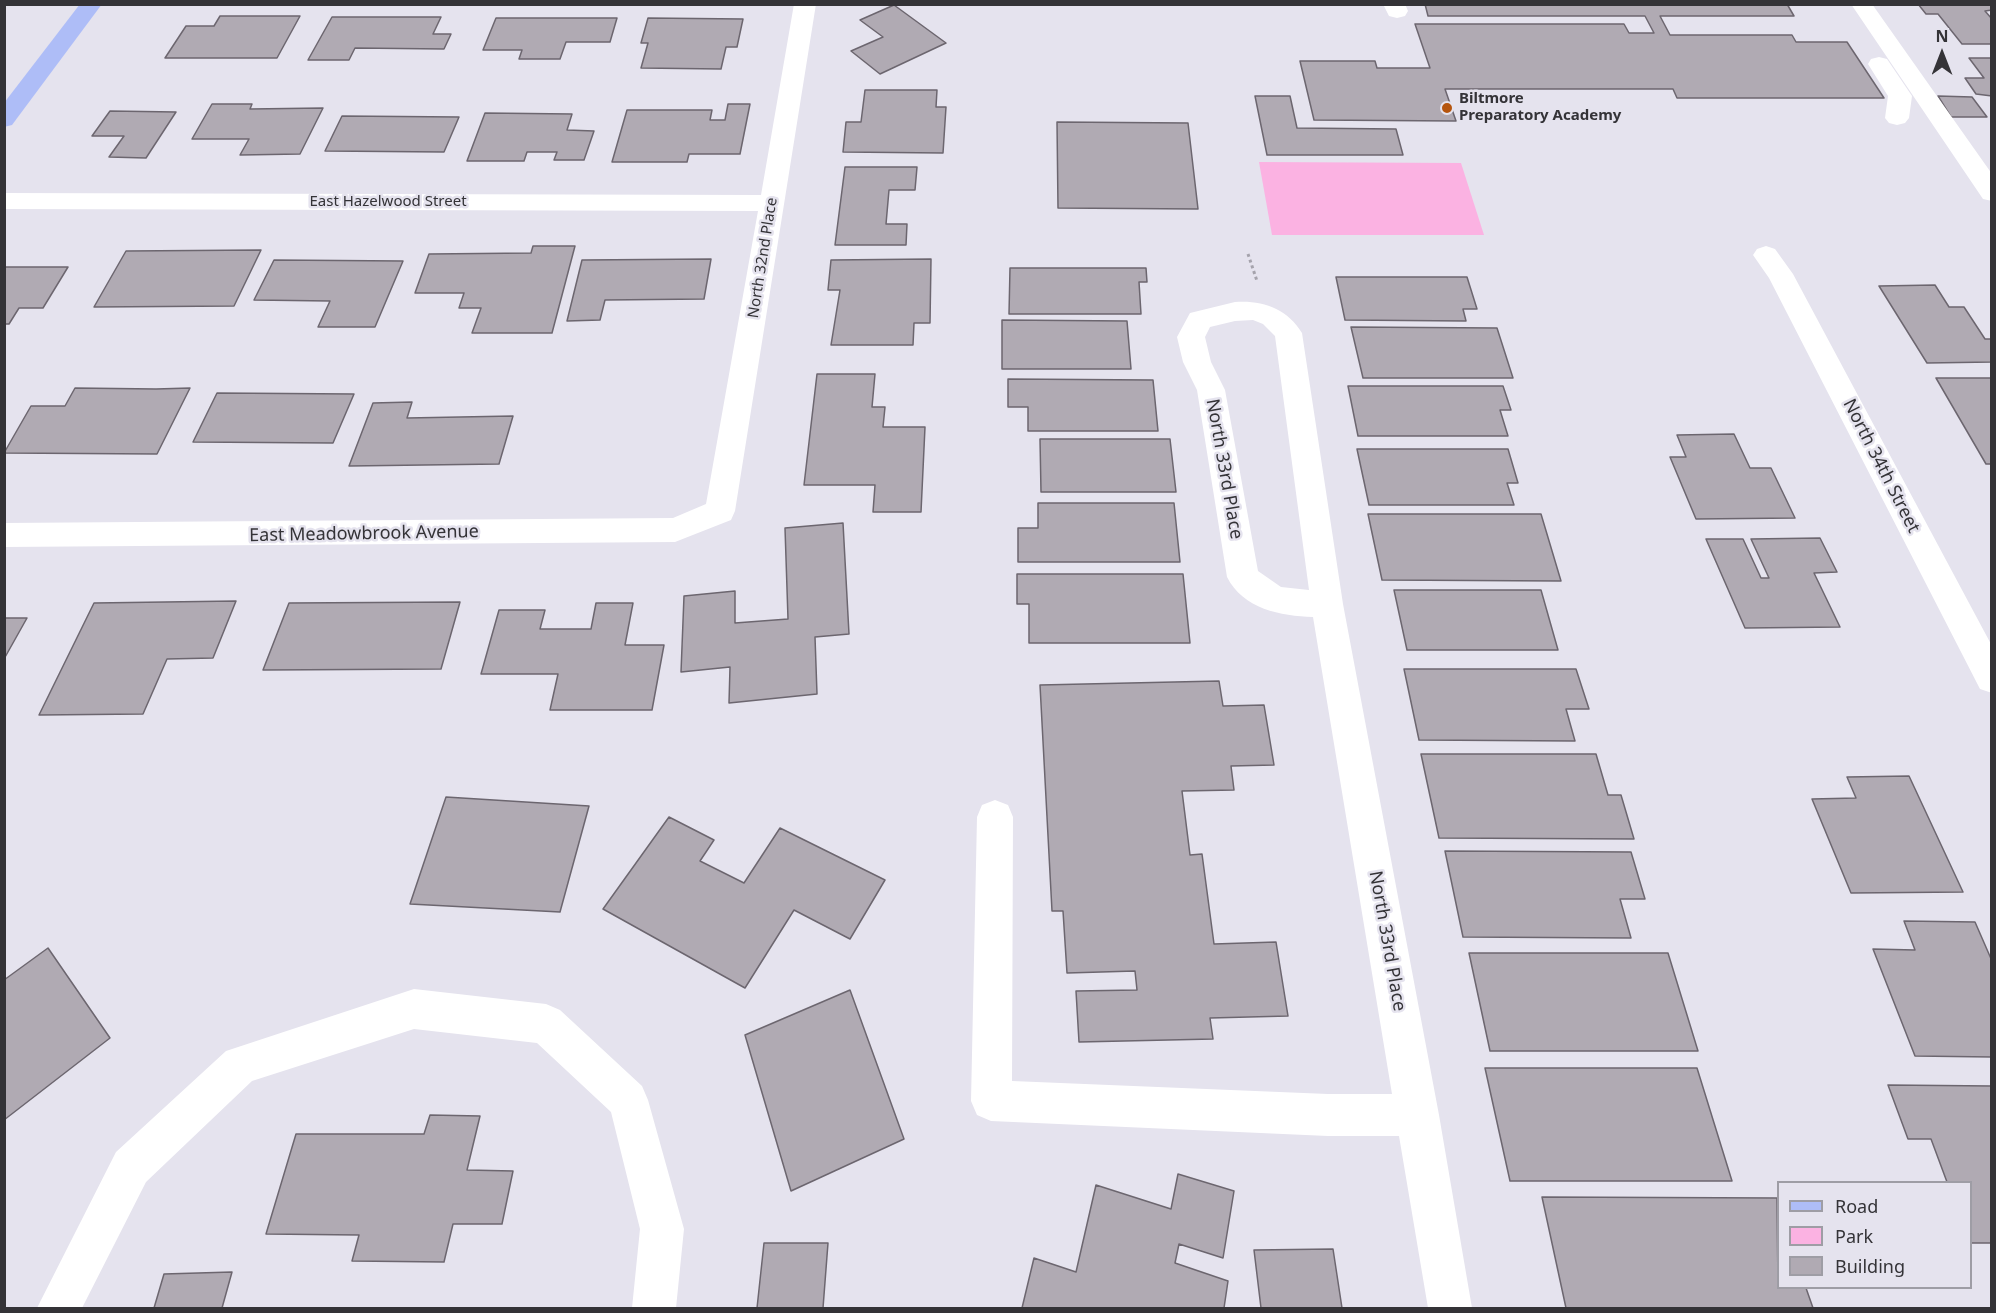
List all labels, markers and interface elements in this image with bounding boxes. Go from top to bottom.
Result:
north arrow [1912,24,1972,84]
text: N [1935,25,1949,47]
place label: Biltmore Preparatory Academy [1459,90,1621,125]
marker: Biltmore Preparatory Academy [1440,101,1454,115]
street label: East Hazelwood Street [309,193,467,211]
street label: North 32nd Place [745,196,781,320]
street label: North 34th Street [1838,395,1924,537]
street label: North 33rd Place [1201,397,1247,541]
street label: East Meadowbrook Avenue [249,521,479,547]
street label: North 33rd Place [1364,869,1410,1013]
legend [1777,1181,1972,1289]
text: Road [1835,1194,1878,1218]
text: Park [1835,1224,1873,1248]
text: Building [1835,1254,1905,1278]

